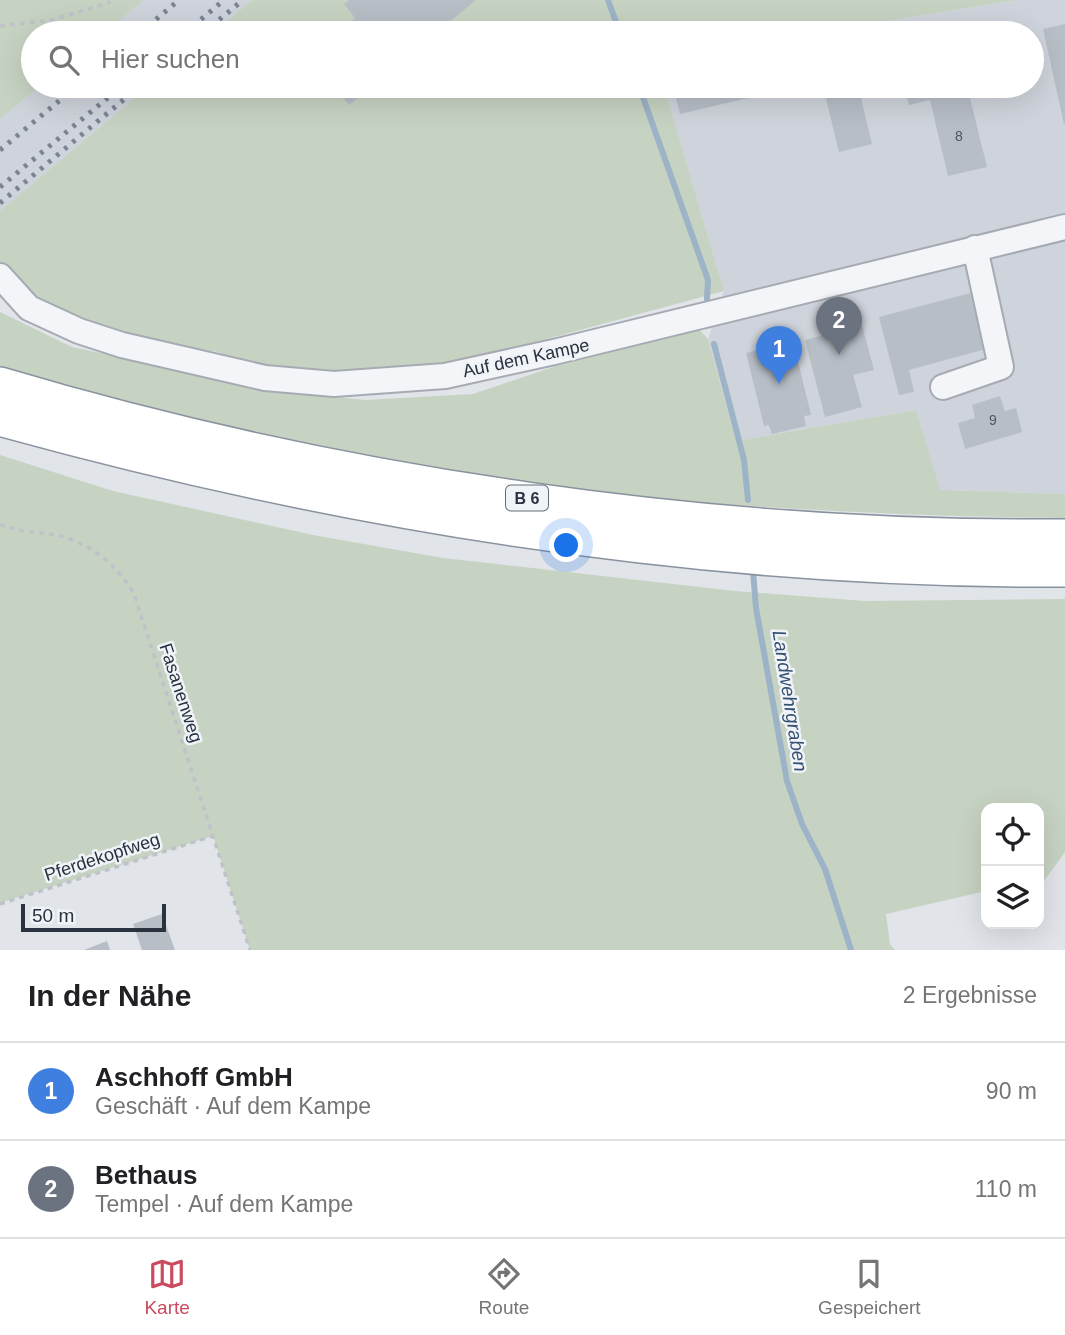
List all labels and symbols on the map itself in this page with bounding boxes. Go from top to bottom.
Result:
house number: 8 [955,128,963,144]
pin: 2 [816,297,862,355]
pin: 1 [756,326,802,384]
street label: Auf dem Kampe [461,335,591,381]
house number: 9 [989,412,997,428]
road number: B 6 [506,485,548,510]
your location [549,528,583,562]
water label: Landwehrgraben [768,629,812,773]
street label: Fasanenweg [156,641,206,745]
street label: Pferdekopfweg [42,829,162,885]
scale bar [21,901,166,933]

